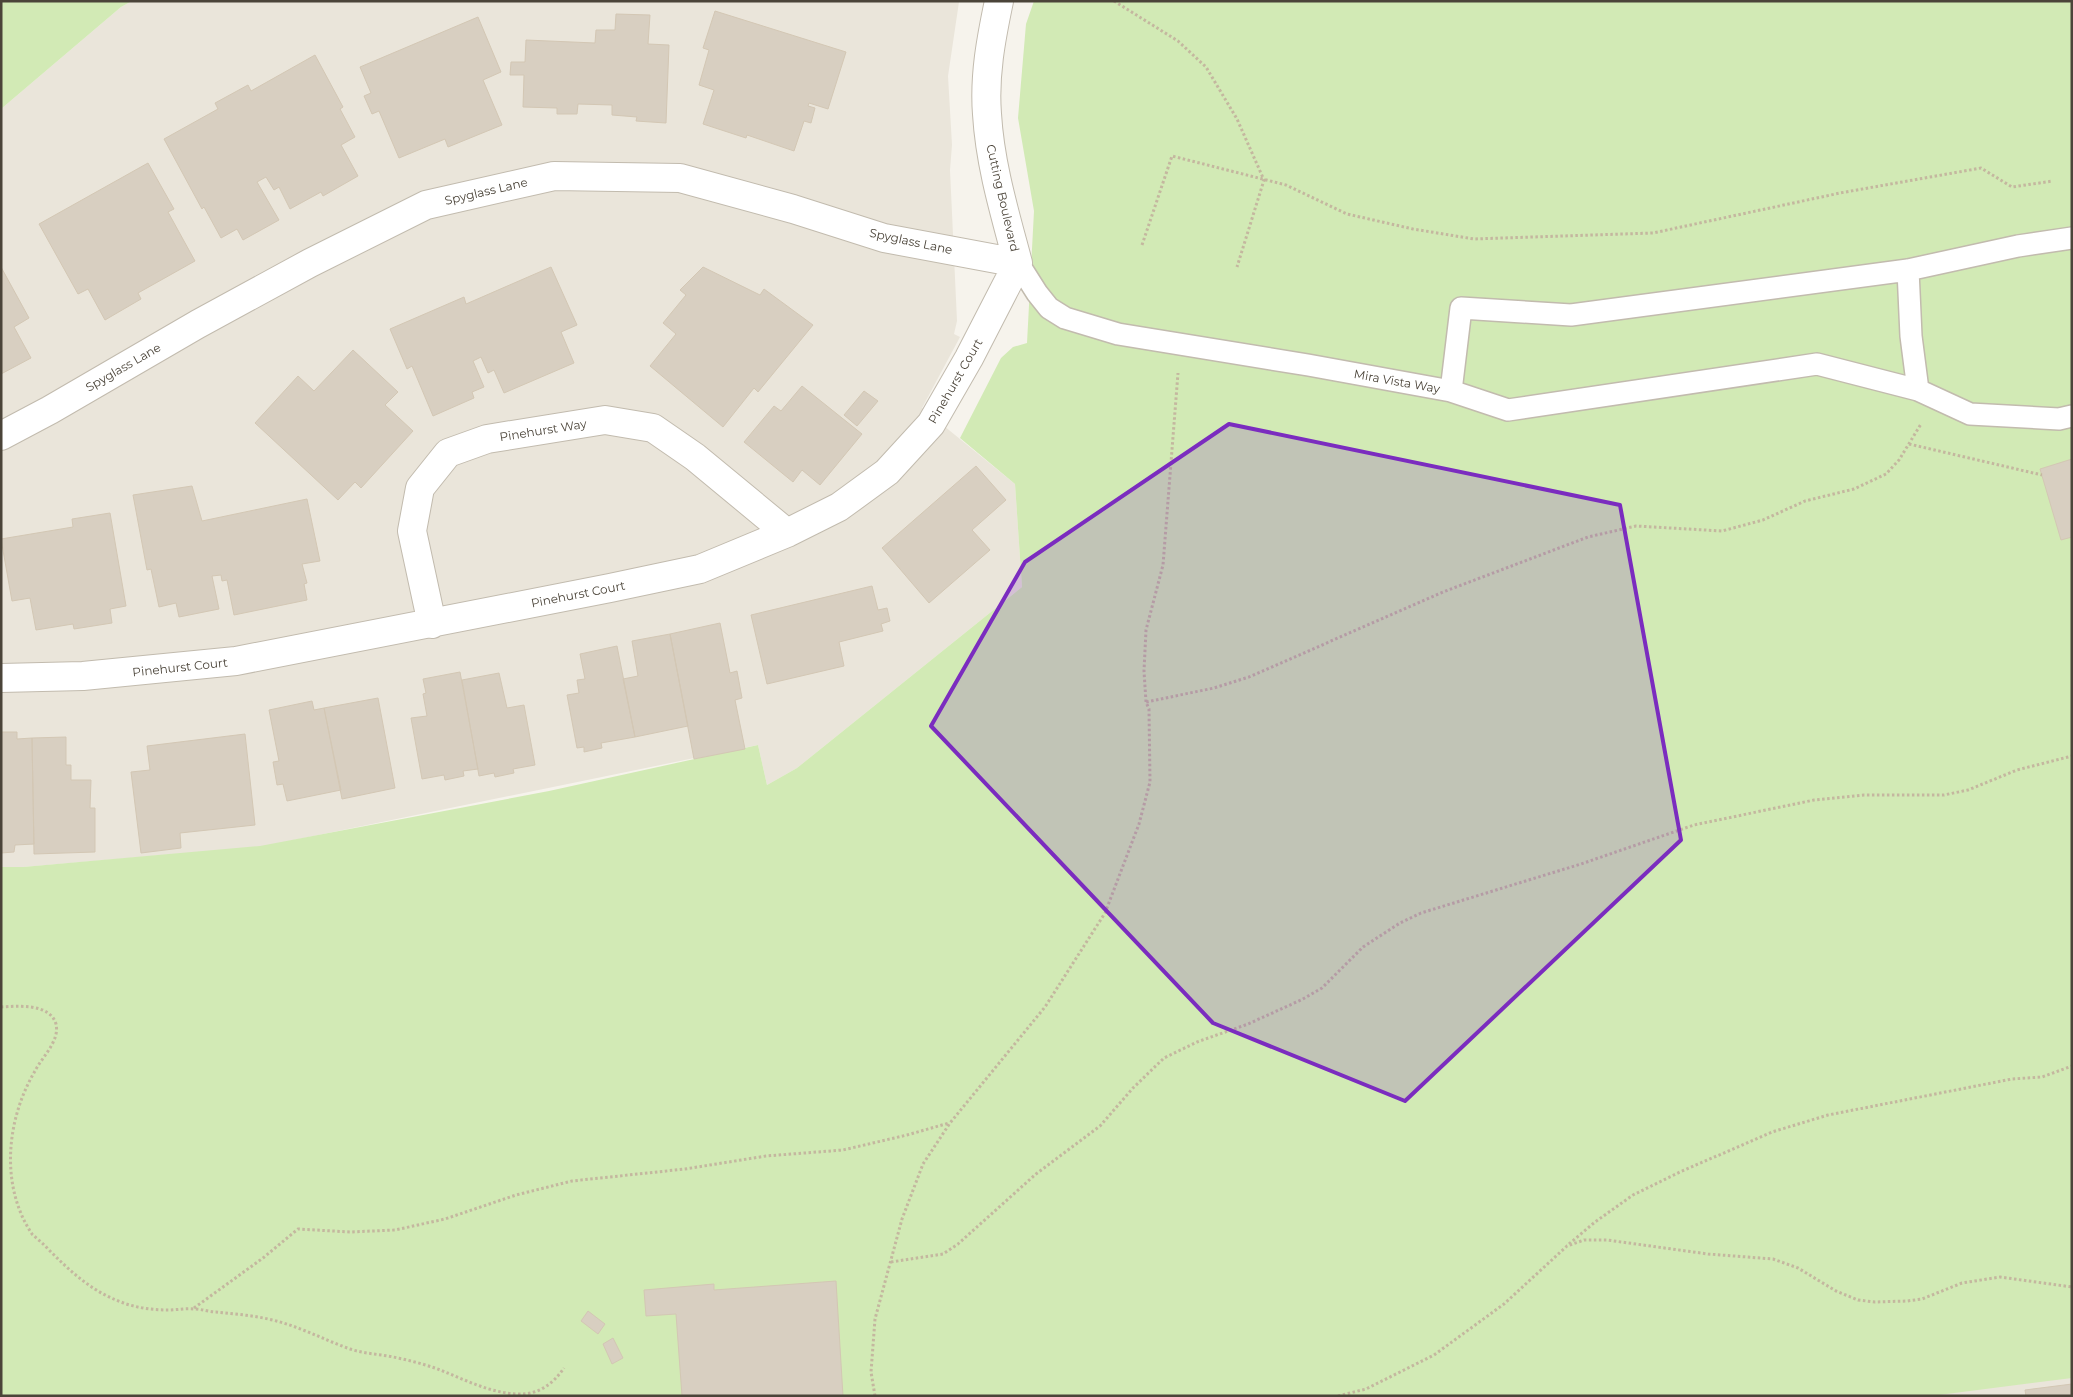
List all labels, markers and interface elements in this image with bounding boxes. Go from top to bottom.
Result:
street label: Cutting Boulevard [983,143,1023,253]
street label: Spyglass Lane [443,174,529,208]
street label: Spyglass Lane [868,225,954,257]
street label: Pinehurst Court [925,336,985,426]
street label: Spyglass Lane [83,339,163,395]
street label: Mira Vista Way [1353,366,1442,396]
street label: Pinehurst Way [498,416,588,444]
street label: Pinehurst Court [530,577,627,610]
street label: Pinehurst Court [132,655,229,679]

